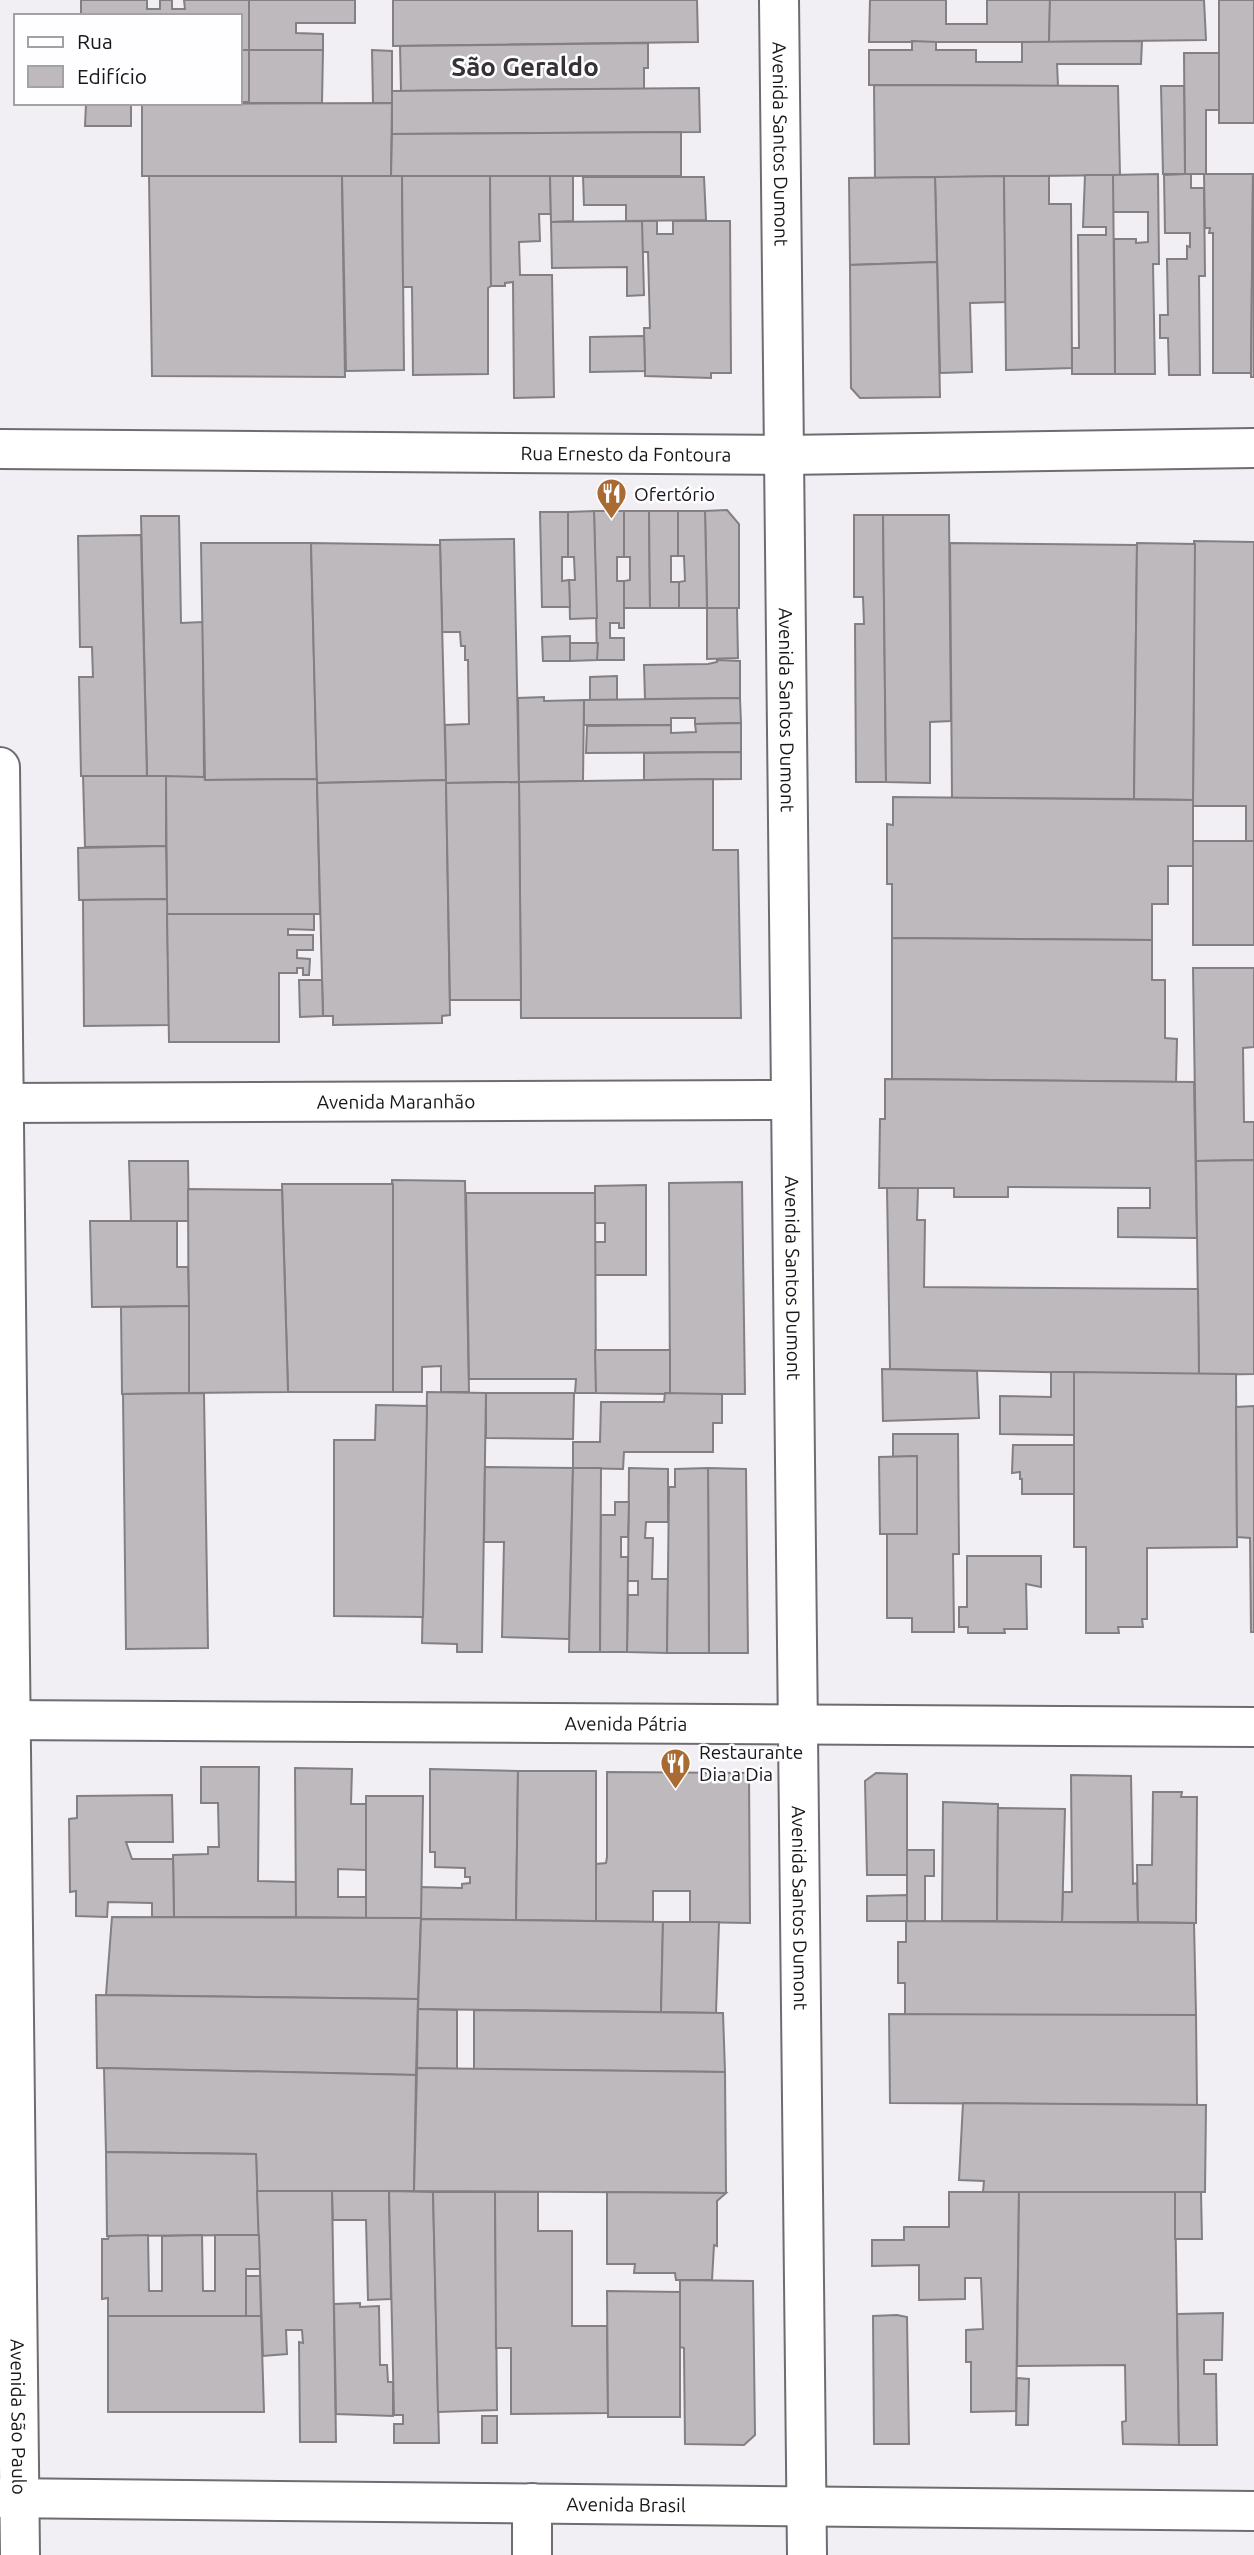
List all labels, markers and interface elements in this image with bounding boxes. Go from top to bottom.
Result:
legend [14,14,242,105]
text: Rua [77,29,113,53]
street label: Avenida Santos Dumont [768,42,793,247]
district label: São Geraldo [451,52,599,81]
text: Edifício [77,64,147,88]
street label: Rua Ernesto da Fontoura [520,442,732,466]
restaurant icon: Ofertório [594,477,628,521]
place label: Ofertório [634,483,715,505]
street label: Avenida Santos Dumont [775,608,799,813]
street label: Avenida Maranhão [317,1090,475,1113]
street label: Avenida Santos Dumont [781,1176,805,1381]
street label: Avenida Pátria [565,1712,687,1735]
place label: Restaurante Dia a Dia [699,1741,803,1785]
restaurant icon: Restaurante Dia a Dia [659,1746,693,1790]
street label: Avenida Santos Dumont [788,1806,812,2011]
street label: Avenida São Paulo [7,2339,30,2495]
street label: Avenida Brasil [566,2493,686,2516]

